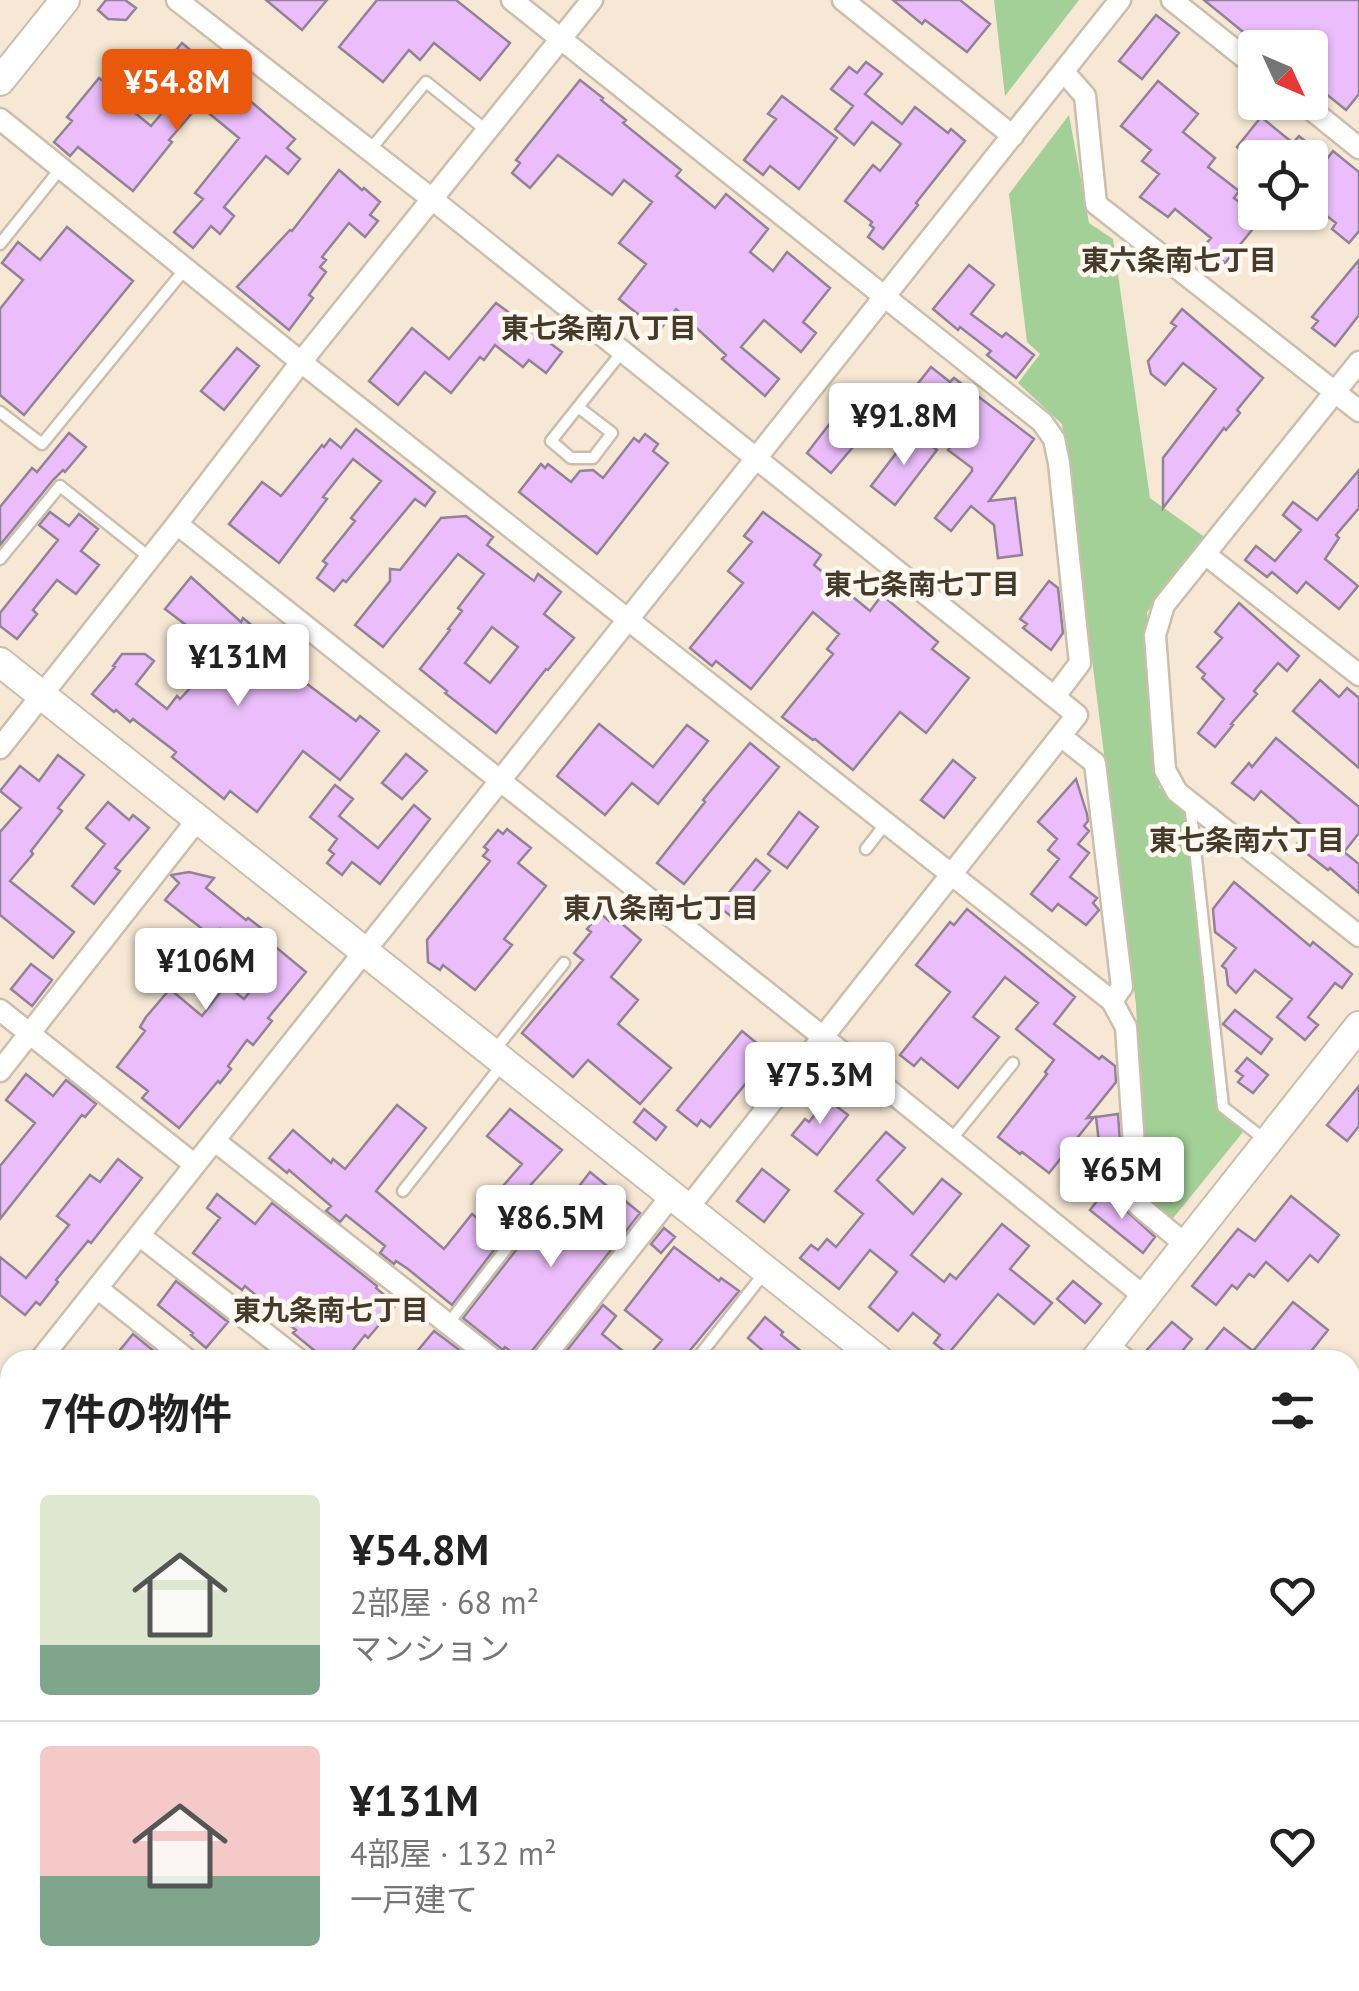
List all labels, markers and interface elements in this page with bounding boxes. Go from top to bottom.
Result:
north arrow [1238,30,1328,120]
map controls [1238,30,1328,230]
pin: ¥54.8M [96,49,258,134]
text: ¥54.8M [124,60,230,102]
button: locate [1238,140,1328,230]
district label: 東六条南七丁目 [1081,241,1277,278]
district label: 東七条南八丁目 [501,309,697,346]
pin: ¥91.8M [823,383,985,468]
text: ¥91.8M [851,394,957,436]
district label: 東七条南七丁目 [824,565,1020,602]
pin: ¥131M [168,624,308,709]
text: ¥131M [189,635,287,677]
district label: 東七条南六丁目 [1149,821,1345,858]
district label: 東八条南七丁目 [563,889,759,926]
pin: ¥106M [136,928,276,1013]
text: ¥106M [157,939,255,981]
pin: ¥75.3M [739,1042,901,1127]
text: ¥75.3M [767,1053,873,1095]
pin: ¥65M [1063,1137,1181,1222]
text: ¥65M [1082,1148,1162,1190]
pin: ¥86.5M [470,1185,632,1270]
text: ¥86.5M [498,1196,604,1238]
district label: 東九条南七丁目 [233,1291,429,1328]
icon: filters [1265,1383,1320,1438]
text: 7件の物件 [40,1386,232,1441]
text: ¥54.8M [350,1522,489,1577]
icon: home [120,1535,240,1655]
icon: heart [1265,1568,1320,1623]
text: 2部屋 · 68 m² [350,1581,539,1623]
text: マンション [350,1627,510,1669]
text: ¥131M [350,1773,479,1828]
icon: home [120,1786,240,1906]
icon: heart [1265,1819,1320,1874]
text: 4部屋 · 132 m² [350,1832,557,1874]
text: 一戸建て [350,1878,478,1920]

